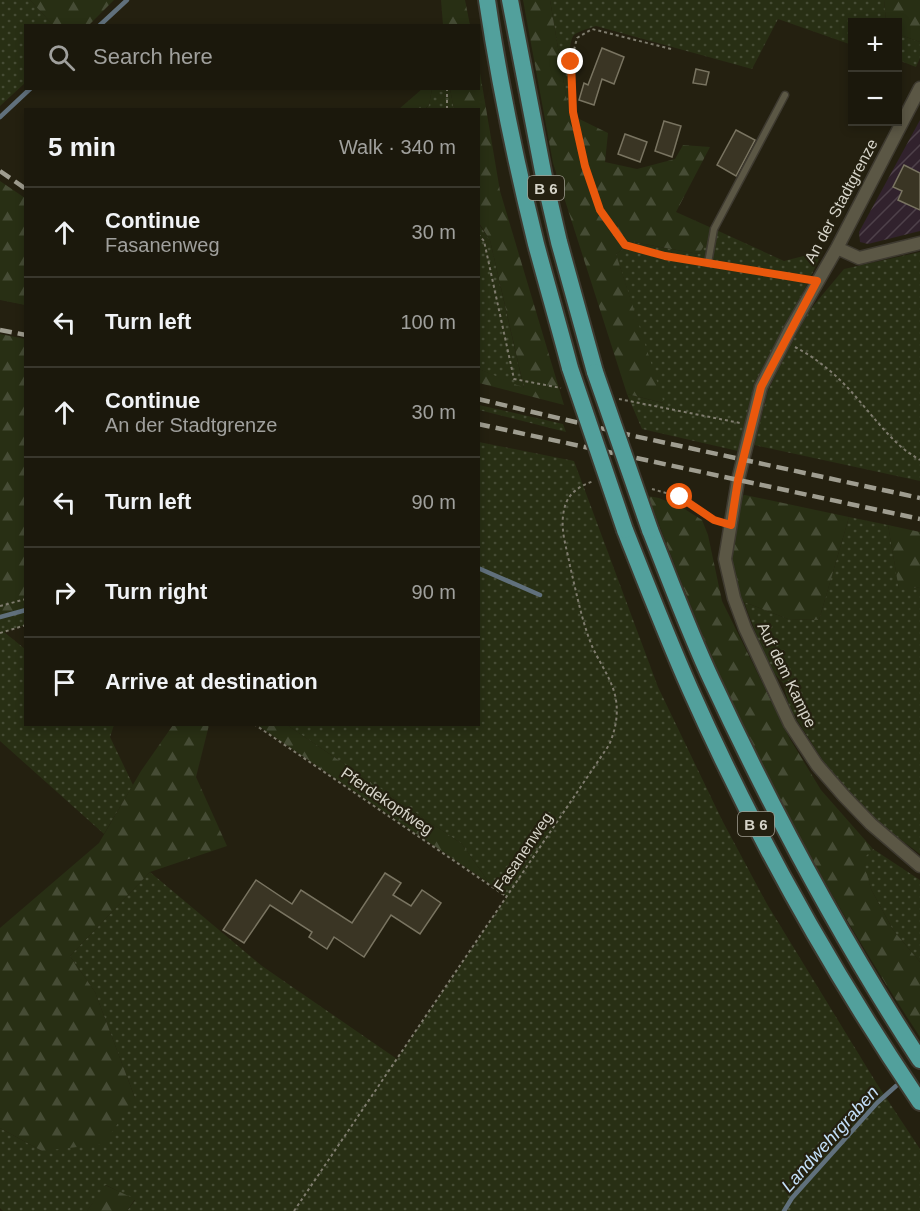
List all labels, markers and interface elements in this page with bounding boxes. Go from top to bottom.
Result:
map controls [848,18,902,126]
button: + [848,18,902,72]
search box [24,24,480,90]
icon: search [45,41,78,74]
text: Search here [93,44,213,69]
route end [557,48,583,74]
button: − [848,72,902,126]
text: 5 min [48,132,116,162]
text: Walk · 340 m [339,136,456,158]
street label: An der Stadtgrenze [801,136,881,266]
road number: B 6 [528,176,564,200]
text: Continue [105,208,200,233]
icon: ahead [48,216,81,249]
text: 30 m [412,221,456,243]
text: Fasanenweg [105,234,220,256]
icon: left [48,306,81,339]
text: Turn left [105,309,191,334]
text: 100 m [400,311,456,333]
text: Continue [105,388,200,413]
icon: ahead [48,396,81,429]
text: 30 m [412,401,456,423]
text: An der Stadtgrenze [105,414,277,436]
route start [666,483,692,509]
icon: left [48,486,81,519]
text: Turn left [105,489,191,514]
text: 90 m [412,491,456,513]
icon: right [48,576,81,609]
text: Turn right [105,579,207,604]
text: 90 m [412,581,456,603]
street label: Auf dem Kampe [754,620,820,730]
icon: arrive [48,666,81,699]
text: Arrive at destination [105,669,318,694]
street label: Pferdekopfweg [338,764,436,838]
street label: Fasanenweg [490,809,556,895]
road number: B 6 [738,812,774,836]
water label: Landwehrgraben [777,1082,883,1196]

